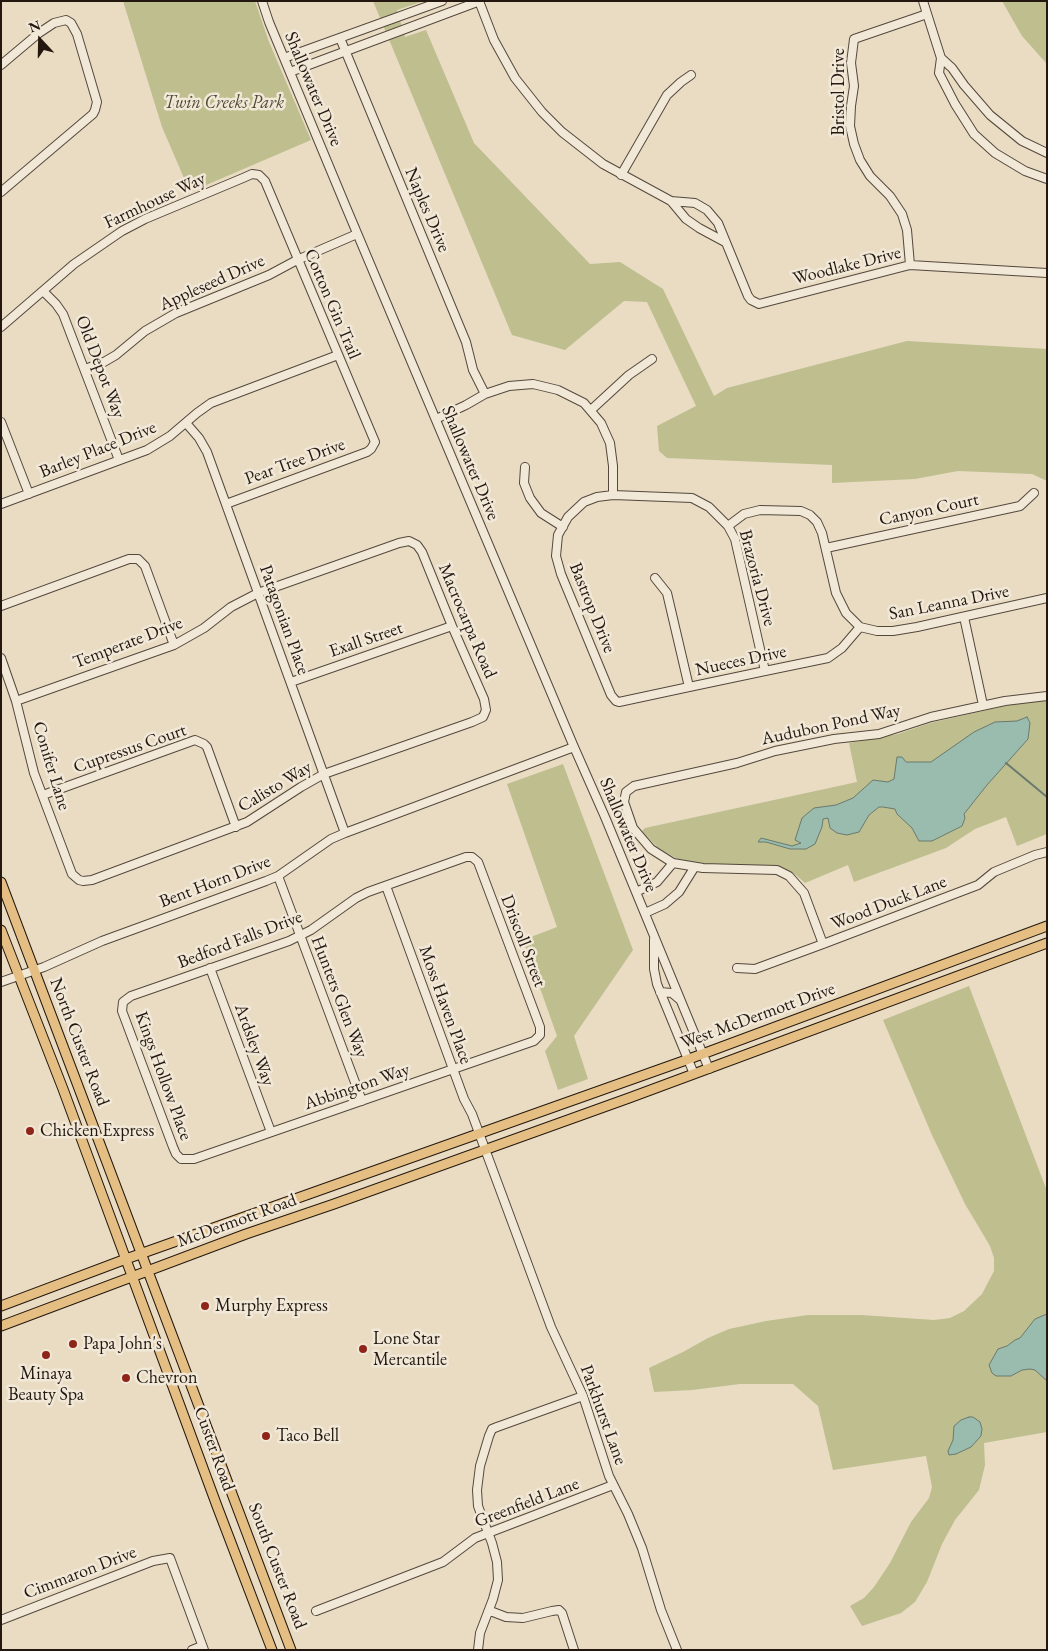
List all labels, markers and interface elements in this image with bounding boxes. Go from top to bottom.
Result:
north arrow [15,15,65,65]
text: N [26,16,43,36]
street label: Shallowater Drive [279,29,347,149]
street label: Bristol Drive [828,48,850,136]
park label: Twin Creeks Park [164,92,284,114]
street label: Naples Drive [400,164,454,256]
street label: Farmhouse Way [101,168,209,234]
street label: Woodlake Drive [791,242,903,290]
street label: Cotton Gin Trail [299,246,365,362]
street label: Appleseed Drive [156,250,268,316]
street label: Old Depot Way [70,313,130,421]
street label: Shallowater Drive [436,403,504,523]
street label: Barley Place Drive [36,417,160,483]
street label: Pear Tree Drive [242,434,348,490]
street label: Canyon Court [877,489,981,531]
street label: Brazoria Drive [734,528,780,628]
street label: Macrocarpa Road [433,560,501,682]
street label: Bastrop Drive [564,560,620,656]
street label: Patagonian Place [254,562,314,678]
street label: San Leanna Drive [887,581,1011,625]
street label: Temperate Drive [70,612,186,674]
street label: Exall Street [326,617,406,663]
street label: Nueces Drive [694,641,788,681]
street label: Audubon Pond Way [760,700,902,750]
street label: Conifer Lane [27,719,75,813]
street label: Cupressus Court [71,720,189,778]
street label: Calisto Way [234,757,316,817]
street label: Shallowater Drive [594,775,662,895]
street label: Bent Horn Drive [156,851,274,913]
street label: Wood Duck Lane [828,871,950,935]
street label: Driscoll Street [496,892,550,990]
street label: Bedford Falls Drive [175,906,305,974]
street label: Hunters Glen Way [306,933,372,1061]
street label: Moss Haven Place [414,943,476,1067]
street label: North Custer Road [45,975,113,1109]
street label: West McDermott Drive [678,978,838,1054]
street label: Ardsley Way [229,1001,279,1089]
street label: Kings Hollow Place [130,1009,196,1143]
street label: Abbington Way [301,1059,413,1115]
place label: Chicken Express [40,1120,154,1142]
marker: Chicken Express [24,1125,36,1137]
street label: McDermott Road [174,1189,300,1253]
place label: Murphy Express [215,1295,328,1317]
marker: Murphy Express [199,1300,211,1312]
place label: Lone Star Mercantile [373,1328,447,1370]
place label: Papa John's [83,1333,162,1355]
marker: Papa John's [67,1338,79,1350]
marker: Lone Star Mercantile [357,1343,369,1355]
marker: Minaya Beauty Spa [40,1349,52,1361]
street label: Parkhurst Lane [575,1362,631,1468]
place label: Minaya Beauty Spa [8,1363,84,1406]
place label: Chevron [136,1367,197,1389]
marker: Chevron [120,1372,132,1384]
street label: Custer Road [189,1404,239,1494]
place label: Taco Bell [276,1425,339,1447]
marker: Taco Bell [260,1430,272,1442]
street label: Greenfield Lane [472,1473,582,1533]
street label: South Custer Road [243,1500,311,1632]
street label: Cimmaron Drive [21,1542,139,1604]

